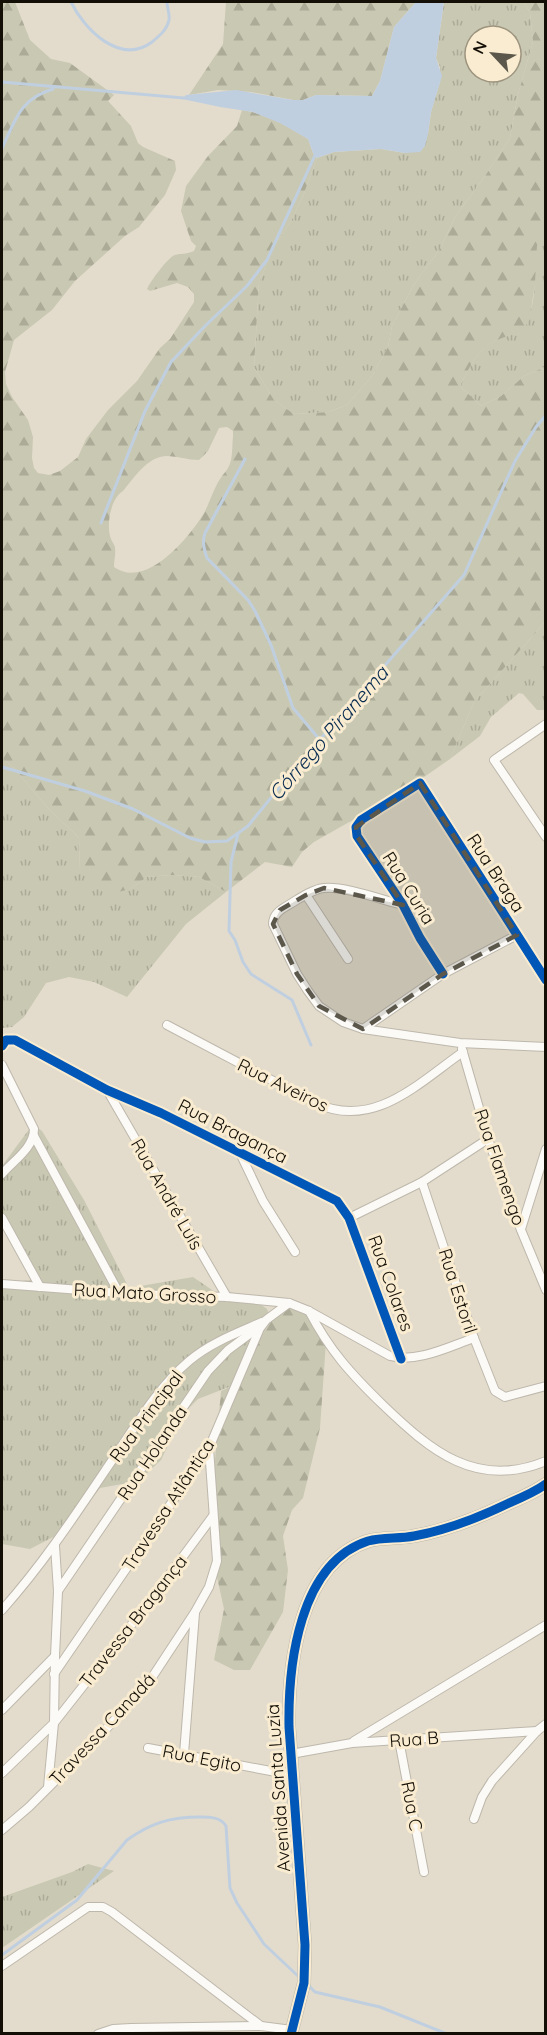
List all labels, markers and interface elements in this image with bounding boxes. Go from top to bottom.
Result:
north arrow [463,24,523,84]
text: N [468,38,491,57]
water label: Córrego Piranema [263,659,394,805]
street label: Rua Braga [462,829,530,917]
street label: Rua Curia [378,847,440,929]
street label: Rua Aveiros [234,1053,332,1117]
street label: Rua Bragança [174,1094,292,1168]
street label: Rua Flamengo [469,1106,531,1228]
street label: Rua André Luís [126,1134,208,1254]
street label: Rua Colares [363,1232,419,1334]
street label: Rua Estoril [433,1245,483,1337]
street label: Rua Mato Grosso [73,1278,217,1308]
street label: Rua Principal [104,1366,188,1466]
street label: Rua Holanda [112,1401,192,1505]
street label: Travessa Atlântica [117,1435,219,1575]
street label: Travessa Bragança [74,1550,192,1692]
street label: Travessa Canadá [44,1668,160,1790]
street label: Avenida Santa Luzia [261,1703,295,1873]
street label: Rua B [388,1726,440,1752]
street label: Rua Egito [161,1739,243,1777]
street label: Rua C [396,1779,428,1833]

